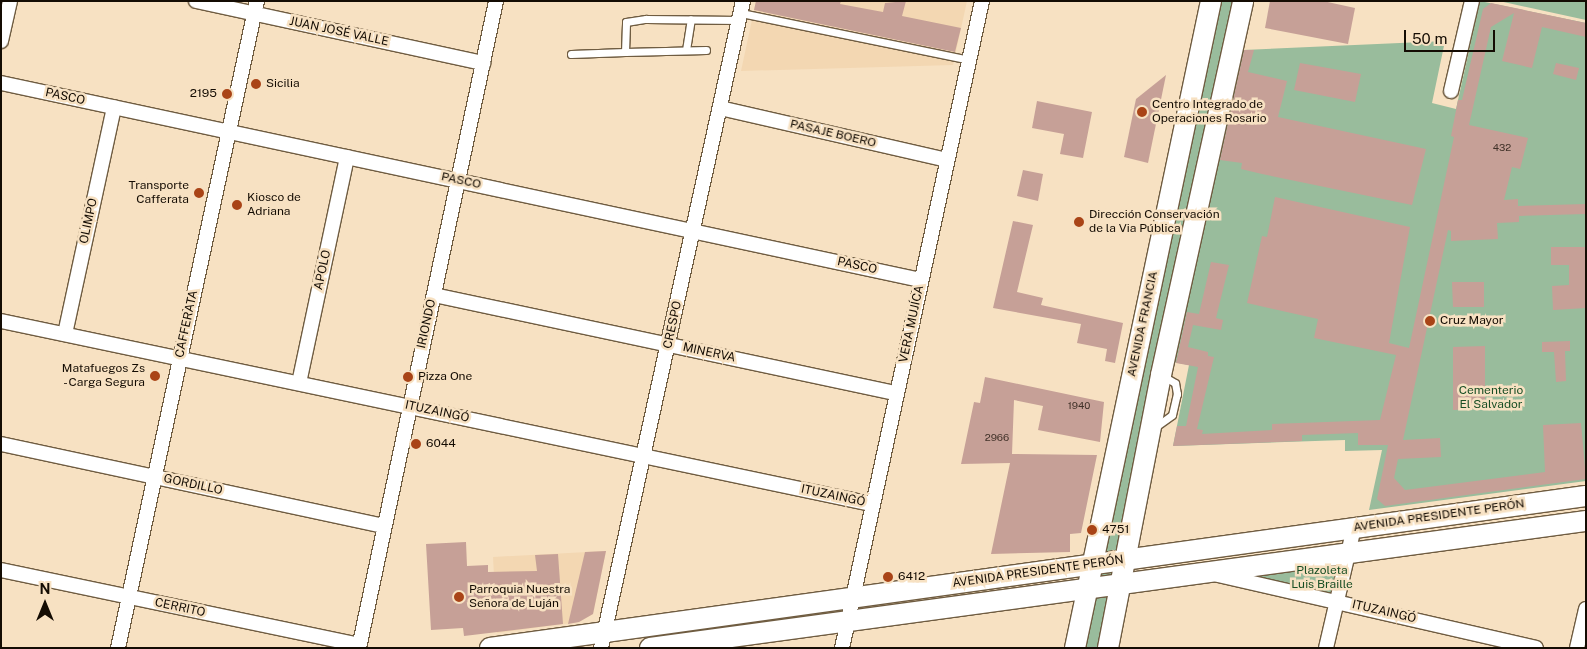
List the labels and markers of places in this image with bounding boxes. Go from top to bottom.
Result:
place label: Sicilia [266,77,300,91]
marker: Sicilia [250,78,262,90]
place label: 2195 [190,87,217,101]
marker: 2195 [221,88,233,100]
place label: Centro Integrado de Operaciones Rosario [1152,98,1266,126]
marker: Centro Integrado de Operaciones Rosario [1136,106,1148,118]
place label: Transporte Cafferata [128,179,189,207]
marker: Transporte Cafferata [193,187,205,199]
place label: Kiosco de Adriana [247,191,301,219]
marker: Kiosco de Adriana [231,199,243,211]
place label: Dirección Conservación de la Via Pública [1089,208,1220,236]
marker: Dirección Conservación de la Via Pública [1073,216,1085,228]
place label: Cruz Mayor [1440,314,1503,328]
marker: Cruz Mayor [1424,315,1436,327]
place label: Matafuegos Zs - Carga Segura [61,362,145,390]
marker: Matafuegos Zs - Carga Segura [149,370,161,382]
place label: Pizza One [418,370,472,384]
marker: Pizza One [402,371,414,383]
place label: 6044 [426,437,456,451]
marker: 6044 [410,438,422,450]
place label: 4751 [1102,523,1129,537]
marker: 4751 [1086,524,1098,536]
place label: 6412 [898,570,925,584]
marker: 6412 [882,571,894,583]
place label: Parroquia Nuestra Señora de Luján [469,583,570,611]
marker: Parroquia Nuestra Señora de Luján [453,591,465,603]

